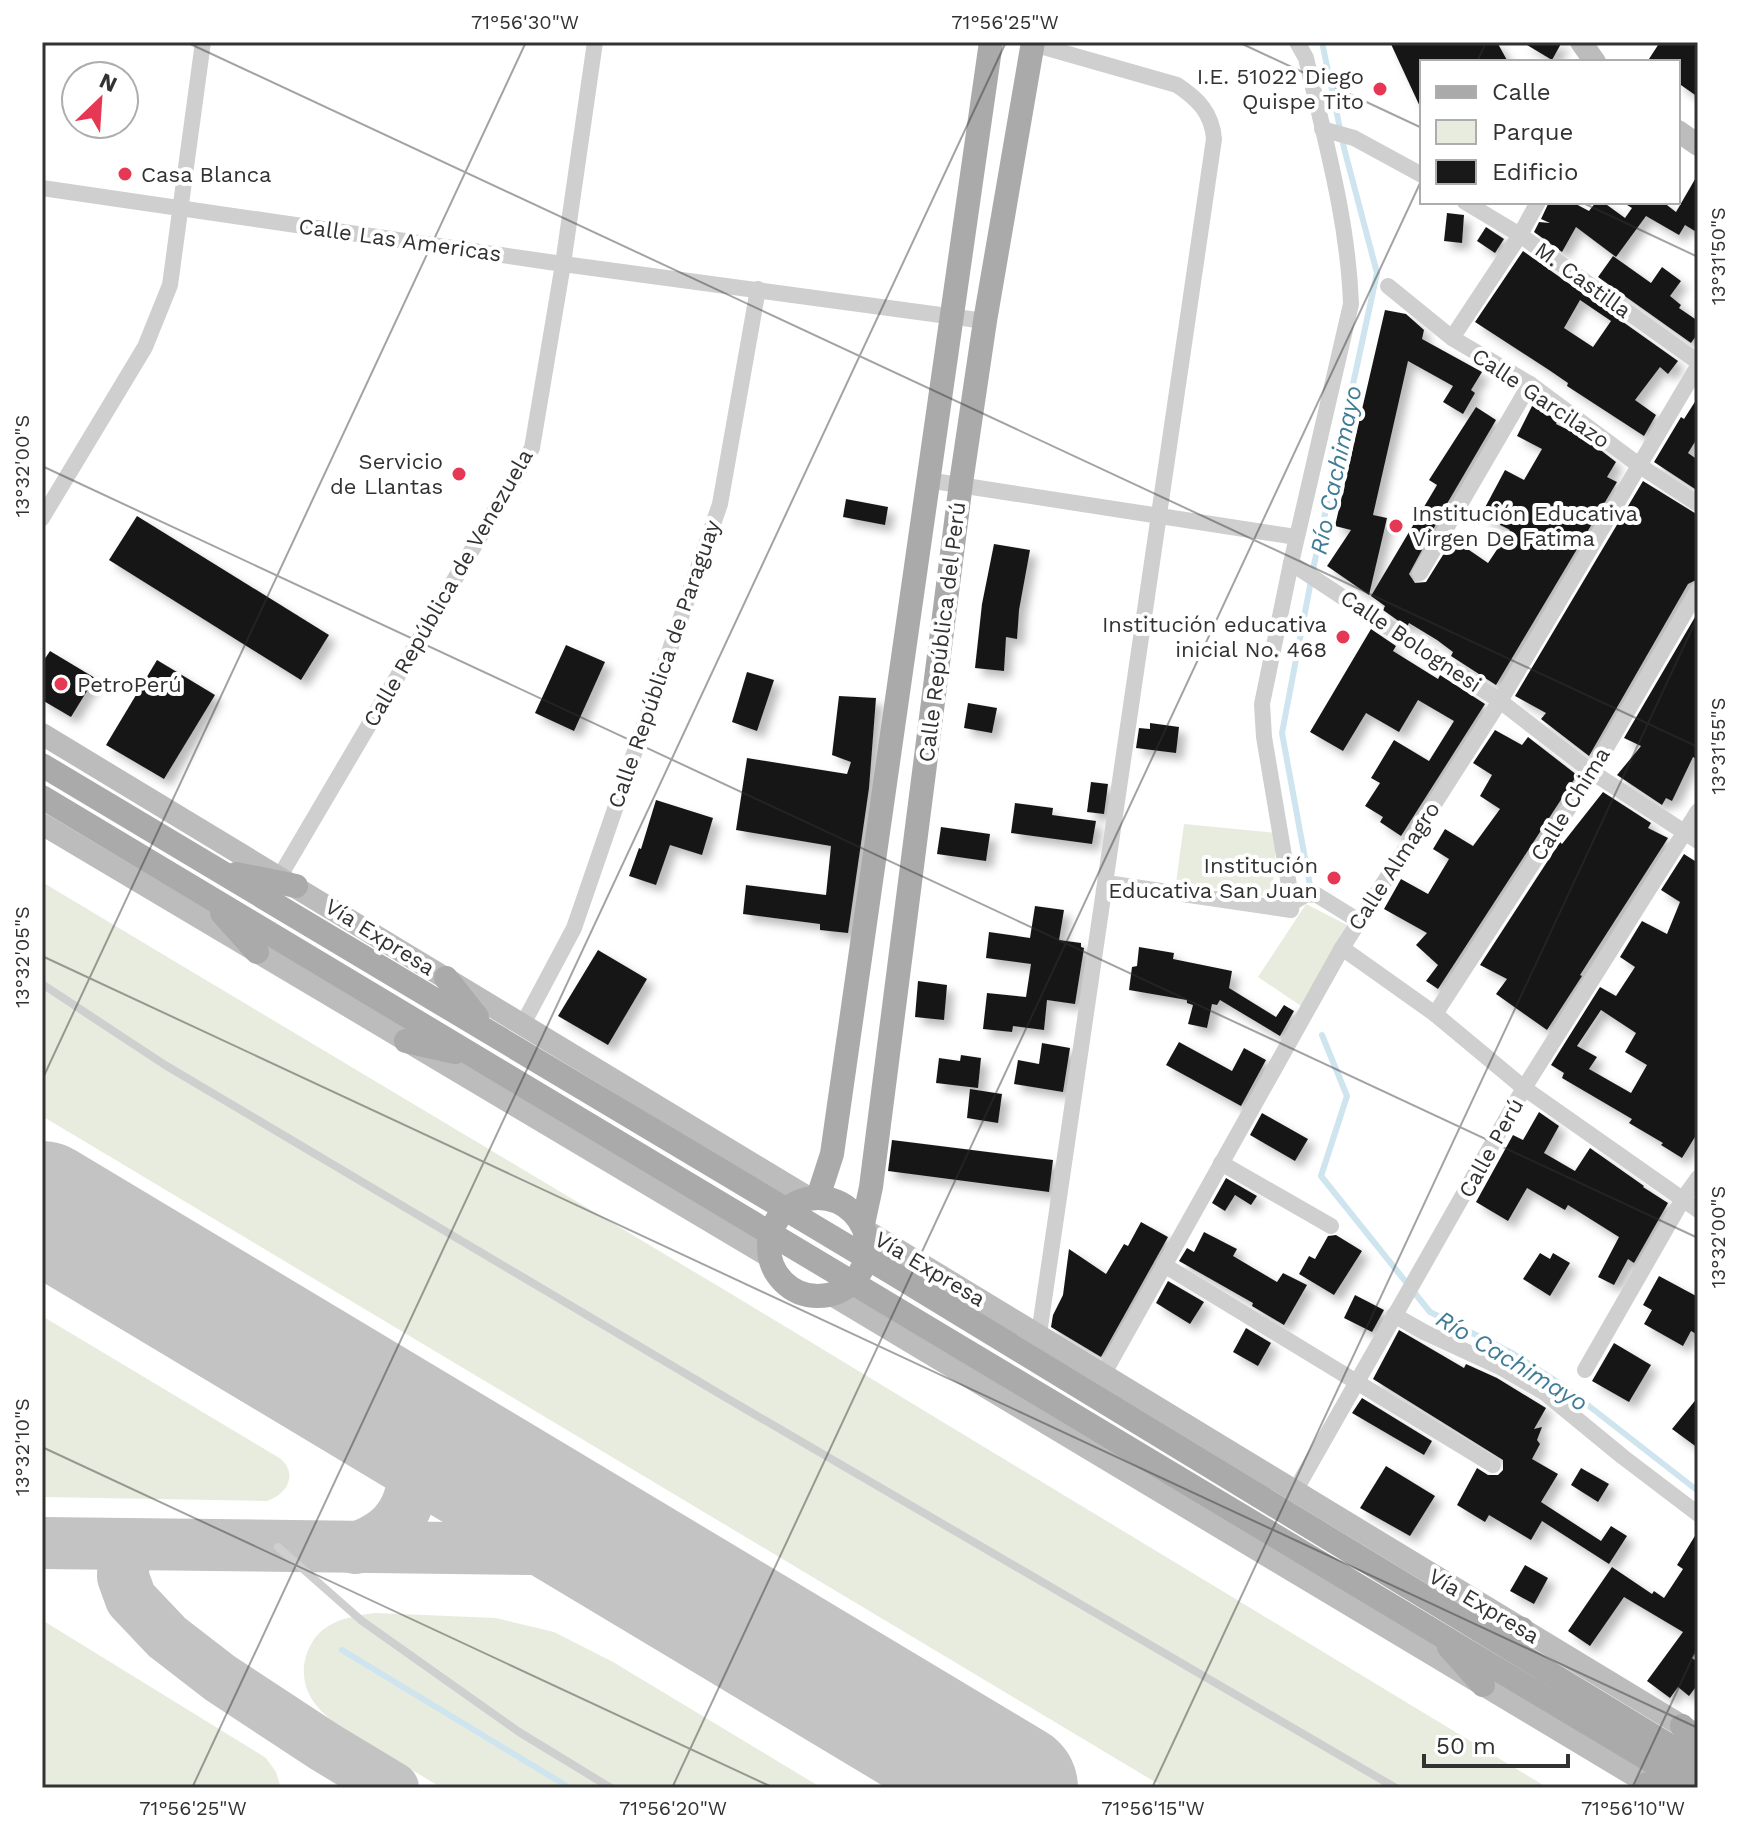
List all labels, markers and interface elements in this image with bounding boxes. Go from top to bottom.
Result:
text: 71°56'30"W [471,10,579,34]
text: 71°56'25"W [951,10,1059,34]
north arrow [60,60,140,140]
legend [1420,60,1680,204]
place label: I.E. 51022 Diego Quispe Tito [1197,64,1364,114]
text: N [96,68,121,97]
text: Calle [1492,78,1551,106]
marker: I.E. 51022 Diego Quispe Tito [1371,80,1389,98]
text: Parque [1492,118,1573,146]
text: Edificio [1492,158,1578,186]
place label: Casa Blanca [141,162,272,187]
marker: Casa Blanca [116,165,134,183]
text: 13°31'50"S [1706,207,1730,305]
street label: Calle Las Americas [297,213,503,267]
street label: M. Castilla [1530,237,1636,323]
street label: Calle Garcilazo [1468,343,1614,453]
water label: Río Cachimayo [1304,383,1368,557]
text: 13°32'00"S [10,415,34,517]
street label: Calle República de Venezuela [358,445,538,731]
place label: Servicio de Llantas [330,449,443,499]
marker: Servicio de Llantas [450,465,468,483]
street label: Calle República del Perú [914,500,970,764]
place label: Institución Educativa Virgen De Fatima [1412,501,1638,551]
street label: Calle República de Paraguay [603,516,725,811]
marker: Institución Educativa Virgen De Fatima [1387,517,1405,535]
street label: Calle Bolognesi [1336,585,1486,697]
place label: Institución educativa inicial No. 468 [1102,612,1327,662]
marker: Institución educativa inicial No. 468 [1334,628,1352,646]
place label: PetroPerú [77,672,182,697]
marker: PetroPerú [52,675,70,693]
text: 13°31'55"S [1706,698,1730,794]
street label: Calle Chima [1525,743,1615,865]
street label: Calle Almagro [1343,797,1445,935]
place label: Institución Educativa San Juan [1108,853,1318,903]
marker: Institución Educativa San Juan [1325,869,1343,887]
street label: Vía Expresa [321,893,439,981]
text: 13°32'05"S [10,906,34,1008]
street label: Calle Perú [1453,1094,1529,1202]
text: 13°32'00"S [1706,1186,1730,1288]
street label: Vía Expresa [870,1226,990,1312]
water label: Río Cachimayo [1431,1305,1593,1417]
text: 13°32'10"S [10,1398,34,1496]
street label: Vía Expresa [1424,1563,1544,1649]
scale bar [1424,1718,1568,1768]
text: 50 m [1436,1732,1496,1760]
text: 71°56'25"W [139,1796,247,1820]
text: 71°56'20"W [619,1796,727,1820]
text: 71°56'15"W [1101,1796,1205,1820]
text: 71°56'10"W [1581,1796,1685,1820]

